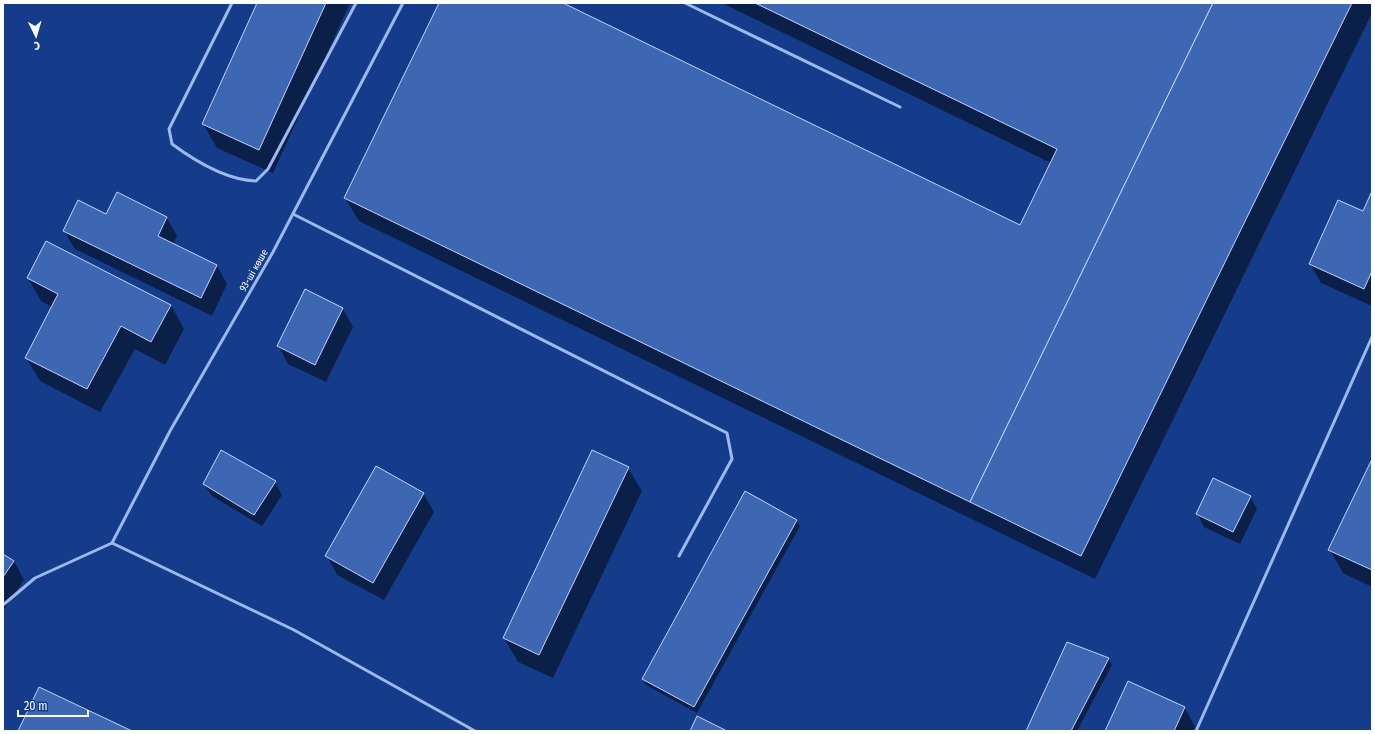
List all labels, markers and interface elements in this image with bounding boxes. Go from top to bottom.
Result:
north arrow [16,16,56,56]
text: С [33,39,40,52]
street label: 93-ші көше [236,247,271,294]
scale bar [18,692,88,718]
text: 20 m [24,699,48,713]

